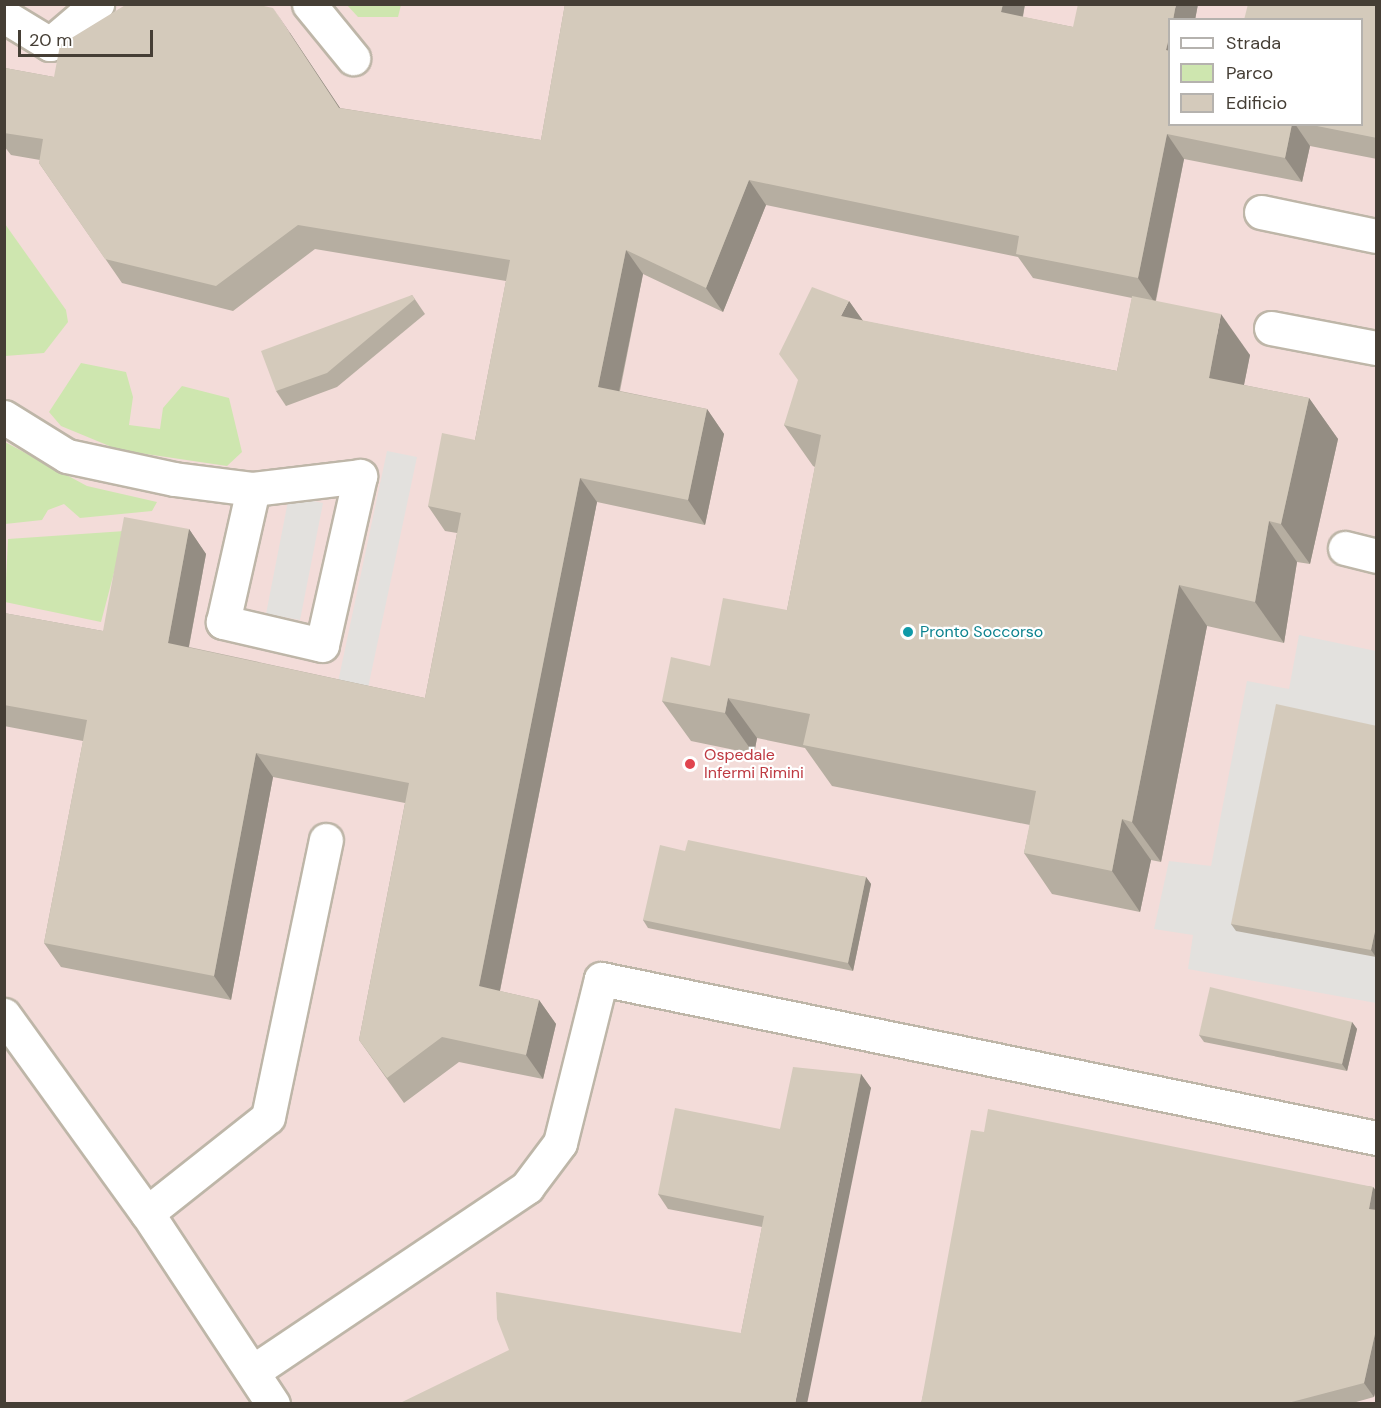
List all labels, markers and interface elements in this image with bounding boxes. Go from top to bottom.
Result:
scale bar [21,18,156,56]
legend [1168,18,1363,126]
text: 20 m [29,28,72,52]
text: Strada [1226,31,1281,55]
text: Parco [1226,61,1273,85]
text: Edificio [1226,91,1287,115]
place label: Pronto Soccorso [920,622,1043,642]
marker: Pronto Soccorso [901,625,915,639]
place label: Ospedale Infermi Rimini [704,745,804,783]
marker: Ospedale Infermi Rimini [681,755,699,773]

